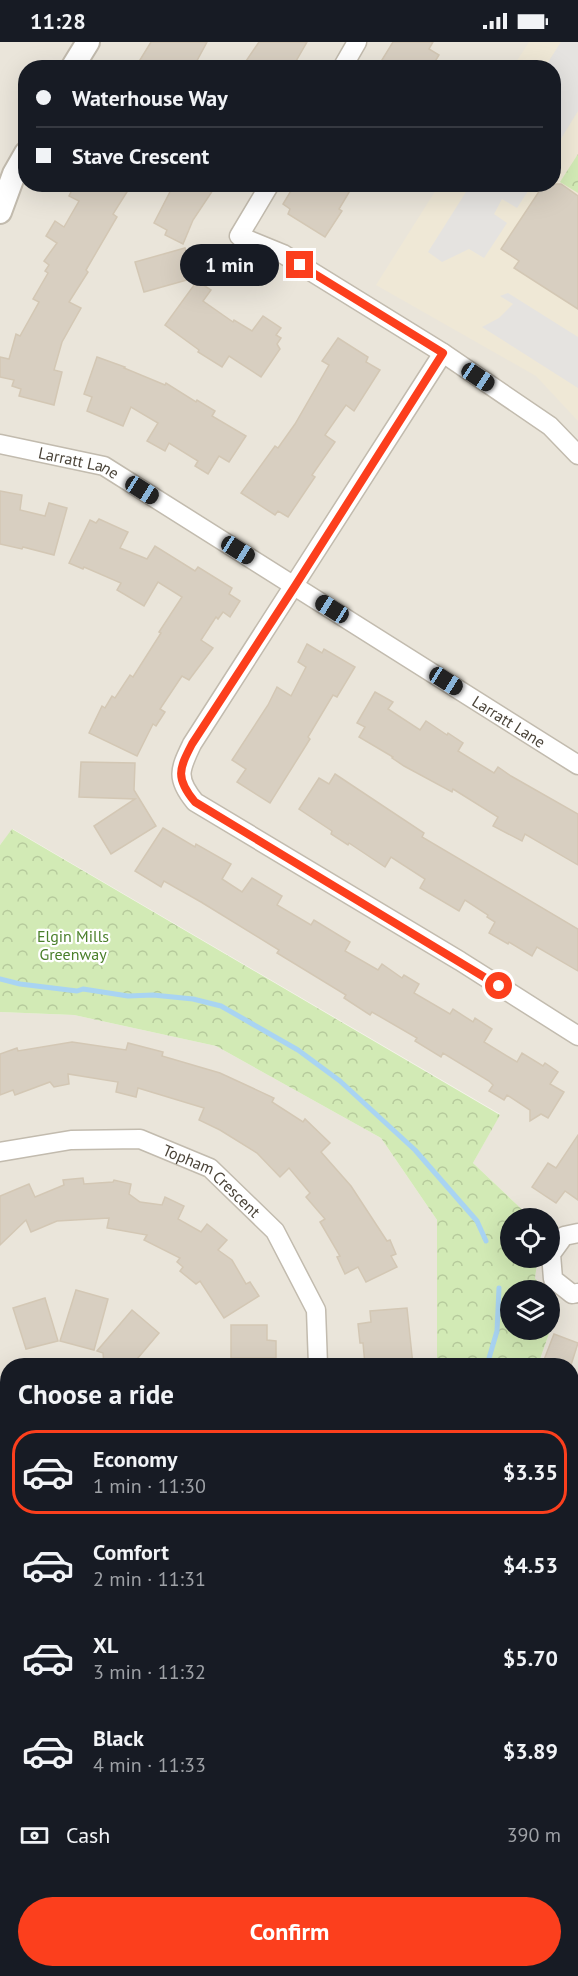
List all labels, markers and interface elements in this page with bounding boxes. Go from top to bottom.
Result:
text: 11:28 [30,7,86,35]
text: Waterhouse Way [72,84,228,112]
text: Stave Crescent [72,142,209,170]
callout: 1 min [180,244,279,286]
route end [286,251,313,278]
text: 1 min [205,252,254,278]
car [458,359,498,395]
street label: Larratt Lane [37,442,123,483]
car [122,473,162,507]
car [218,533,258,567]
car [312,592,352,626]
car [426,664,466,698]
street label: Larratt Lane [469,691,549,752]
park label: Elgin Mills Greenway [37,926,109,964]
route start [485,972,512,999]
street label: Topham Crescent [160,1140,265,1222]
map controls [500,1208,560,1340]
button: locate [500,1208,560,1268]
button: layers [500,1280,560,1340]
text: Choose a ride [18,1377,174,1411]
icon: car [21,1445,75,1499]
text: Economy [93,1445,177,1473]
text: $3.35 [503,1458,558,1486]
text: 1 min · 11:30 [93,1473,206,1499]
icon: car [21,1538,75,1592]
text: Comfort [93,1538,169,1566]
text: $4.53 [503,1551,558,1579]
text: 2 min · 11:31 [93,1566,206,1592]
icon: car [21,1631,75,1685]
text: XL [93,1631,118,1659]
text: $5.70 [503,1644,558,1672]
text: 3 min · 11:32 [93,1659,206,1685]
icon: car [21,1724,75,1778]
text: Black [93,1724,144,1752]
text: $3.89 [503,1737,558,1765]
text: 4 min · 11:33 [93,1752,206,1778]
icon: cash [18,1819,51,1852]
text: Cash [66,1821,110,1849]
text: 390 m [507,1822,561,1848]
button: Confirm [18,1897,561,1966]

